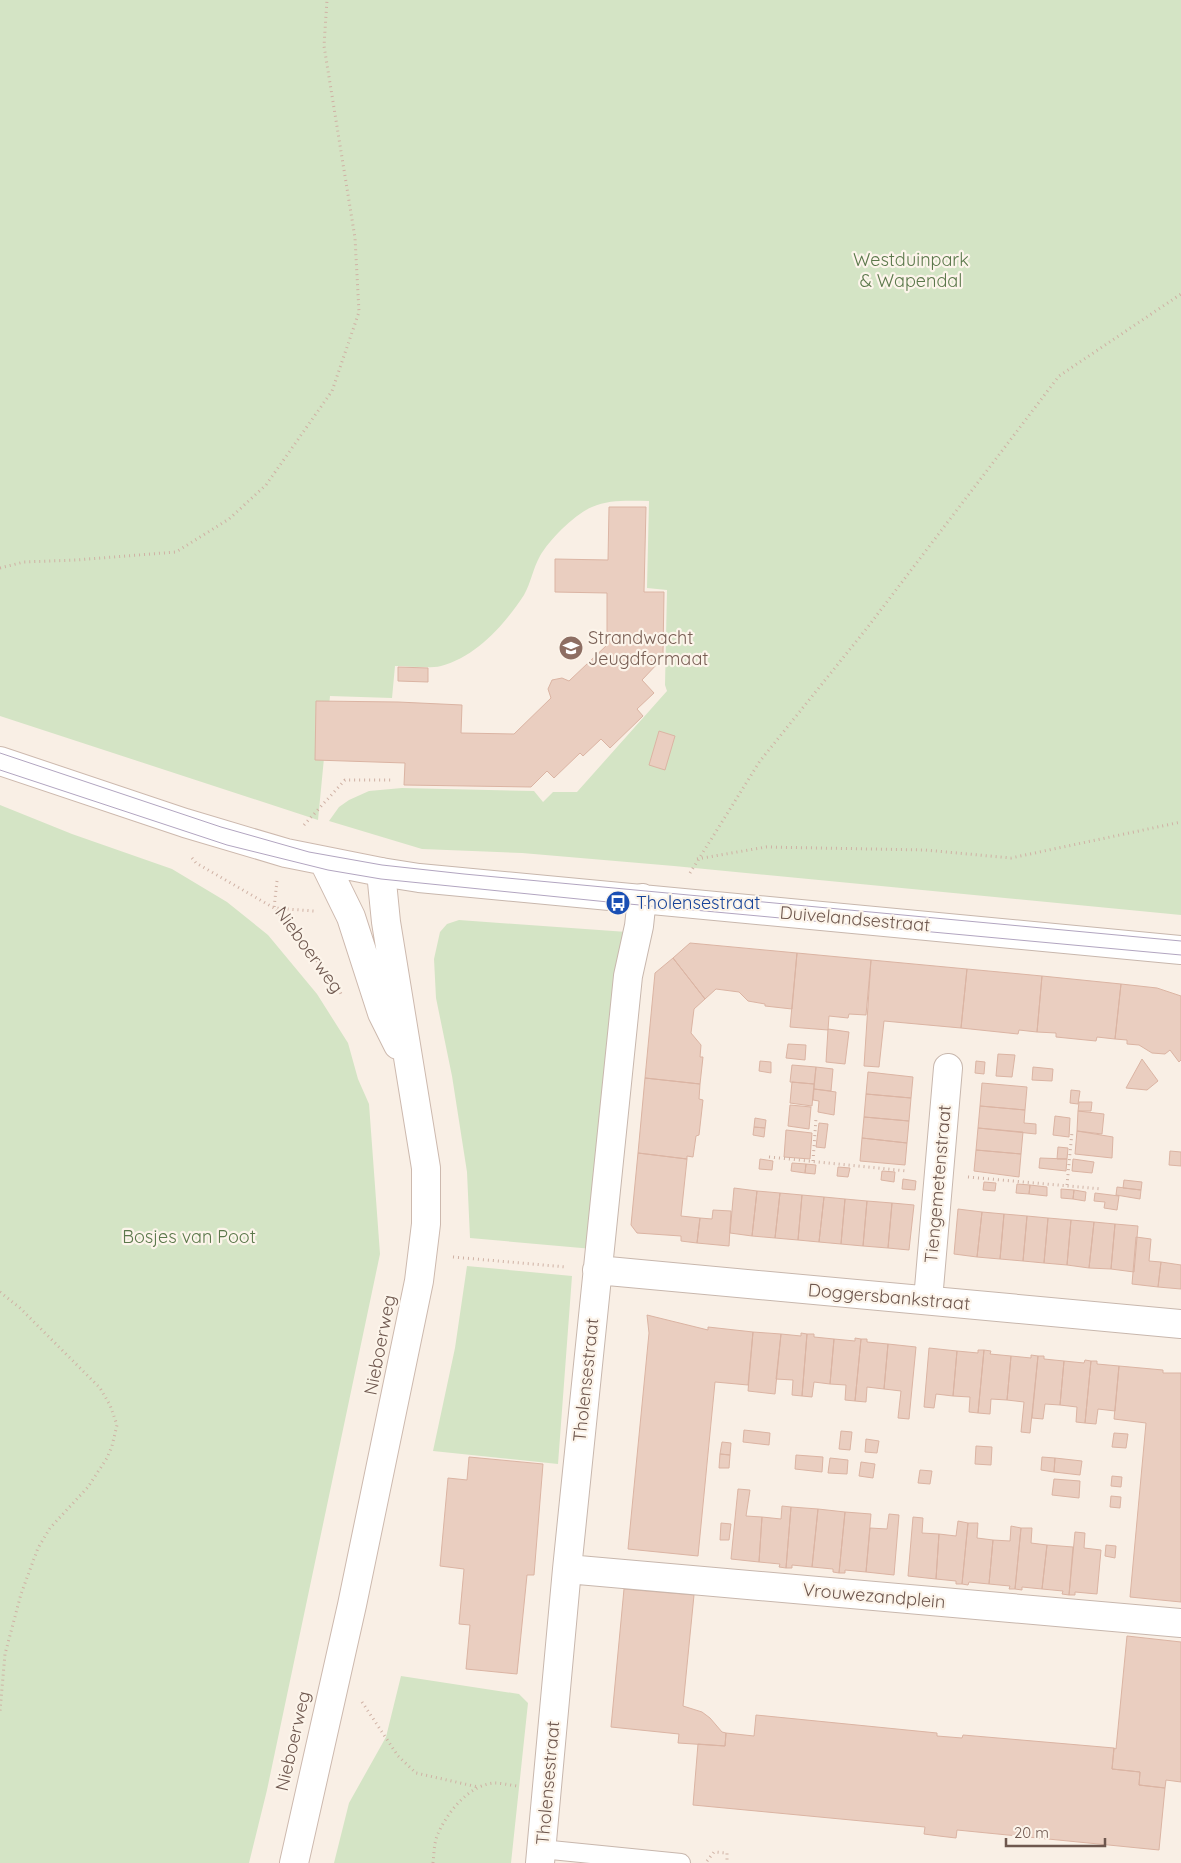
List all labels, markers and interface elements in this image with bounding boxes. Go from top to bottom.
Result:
park label: Westduinpark & Wapendal [853,248,969,292]
place label: Strandwacht Jeugdformaat [588,626,708,670]
school or university icon: Strandwacht Jeugdformaat [558,635,584,661]
bus stop icon: Tholensestraat [605,890,631,916]
place label: Tholensestraat [636,891,760,914]
street label: Duivelandsestraat [779,900,931,937]
street label: Nieboerweg [270,902,349,998]
street label: Tiengemetenstraat [919,1104,956,1264]
park label: Bosjes van Poot [122,1225,256,1248]
street label: Doggersbankstraat [807,1278,971,1315]
street label: Nieboerweg [359,1293,401,1397]
street label: Tholensestraat [568,1317,603,1443]
street label: Vrouwezandplein [802,1578,946,1613]
street label: Nieboerweg [270,1689,315,1793]
street label: Tholensestraat [531,1720,564,1846]
scale bar [1006,1816,1105,1848]
text: 20 m [1014,1823,1049,1842]

